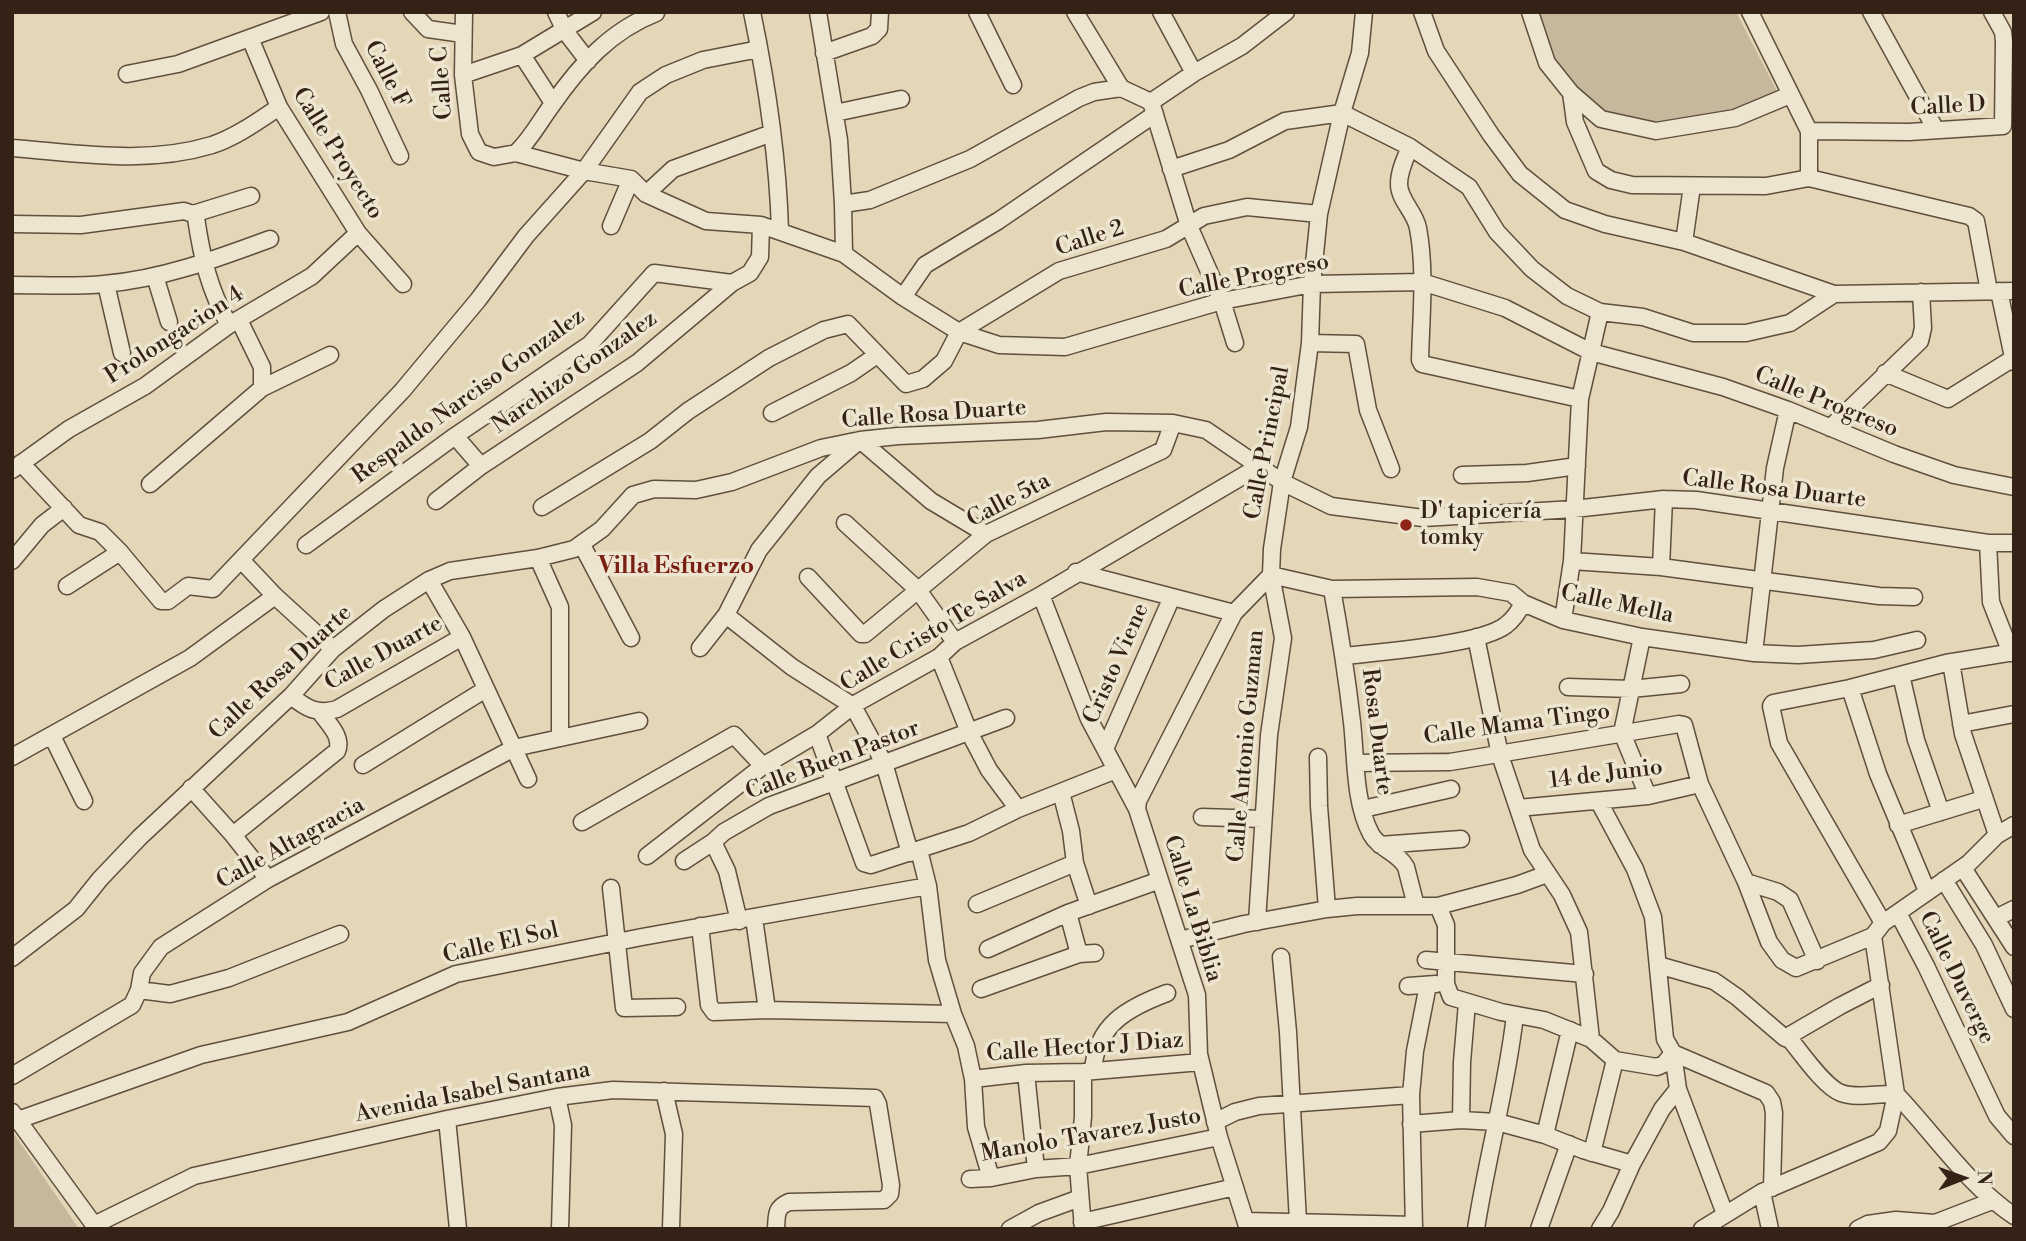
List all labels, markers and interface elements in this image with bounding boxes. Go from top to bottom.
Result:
street label: Calle F [357,36,415,114]
street label: Calle C [427,46,459,120]
street label: Calle Proyecto [286,83,388,225]
street label: Calle D [1910,91,1986,123]
street label: Calle 2 [1052,215,1128,263]
street label: Calle Progreso [1176,249,1332,305]
street label: Prolongacion 4 [101,281,249,391]
street label: Respaldo Narciso Gonzalez [347,303,591,491]
street label: Narchizo Gonzalez [487,306,663,440]
street label: Calle Progreso [1750,362,1902,444]
street label: Calle Principal [1240,364,1296,522]
street label: Calle Rosa Duarte [841,395,1027,435]
street label: Calle Rosa Duarte [1680,465,1868,515]
street label: Calle 5ta [963,468,1055,534]
place label: D' tapicería tomky [1420,498,1542,552]
marker: D' tapicería tomky [1398,517,1414,533]
district label: Villa Esfuerzo [598,553,754,581]
street label: Calle Cristo Te Salva [836,566,1032,698]
street label: Calle Mella [1558,580,1676,630]
street label: Cristo Viene [1078,599,1156,729]
street label: Calle Rosa Duarte [204,600,358,746]
street label: Calle Duarte [320,610,448,698]
street label: Calle Antonio Guzman [1223,629,1271,863]
street label: Rosa Duarte [1355,667,1397,797]
street label: Calle Mama Tingo [1422,698,1612,752]
street label: Calle Buen Pastor [742,715,924,807]
street label: 14 de Junio [1548,754,1664,796]
street label: Calle Altagracia [212,792,370,896]
street label: Calle La Biblia [1157,832,1227,986]
street label: Calle Duverge [1912,907,2000,1049]
street label: Calle El Sol [441,917,561,971]
street label: Calle Hector J Diaz [985,1027,1185,1069]
street label: Avenida Isabel Santana [353,1057,593,1129]
street label: Manolo Tavarez Justo [979,1103,1203,1169]
north arrow [1928,1143,1998,1213]
text: N [1972,1170,1996,1185]

